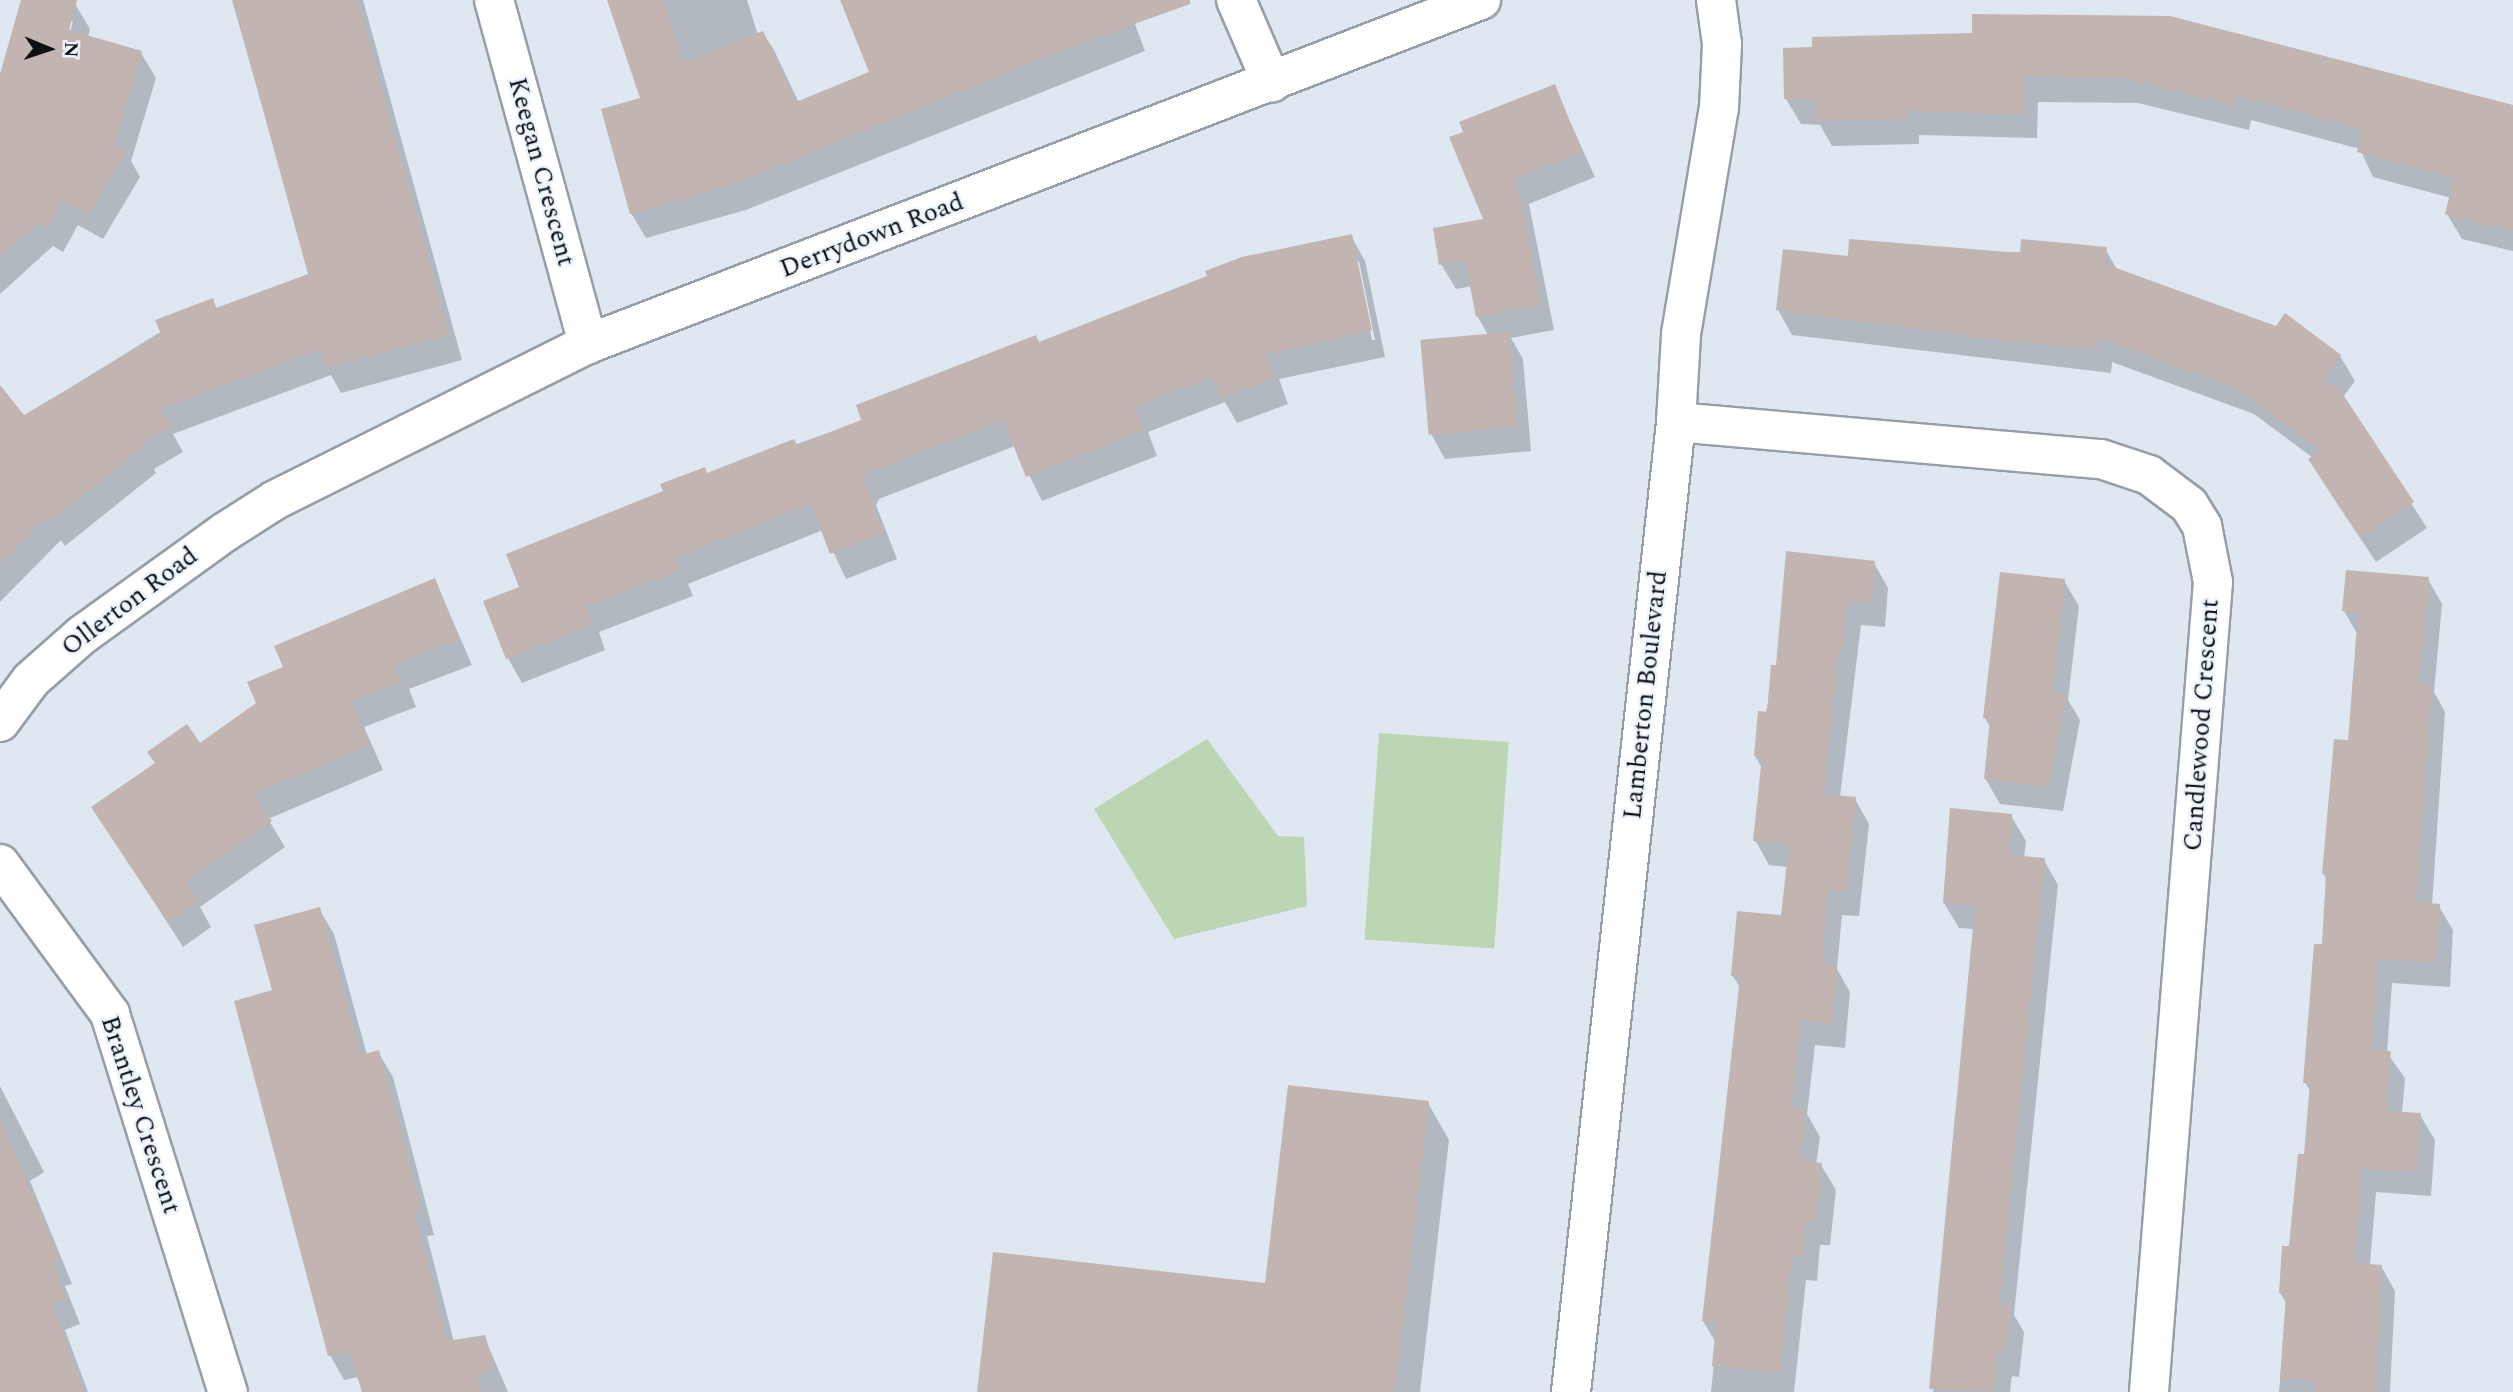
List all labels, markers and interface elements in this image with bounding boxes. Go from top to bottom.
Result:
north arrow [14,14,84,84]
text: N [56,41,85,58]
street label: Keegan Crescent [501,74,581,270]
street label: Derrydown Road [776,187,968,285]
street label: Ollerton Road [56,541,204,663]
street label: Lamberton Boulevard [1617,569,1675,821]
street label: Candlewood Crescent [2178,598,2226,852]
street label: Brantley Crescent [93,1012,187,1218]

